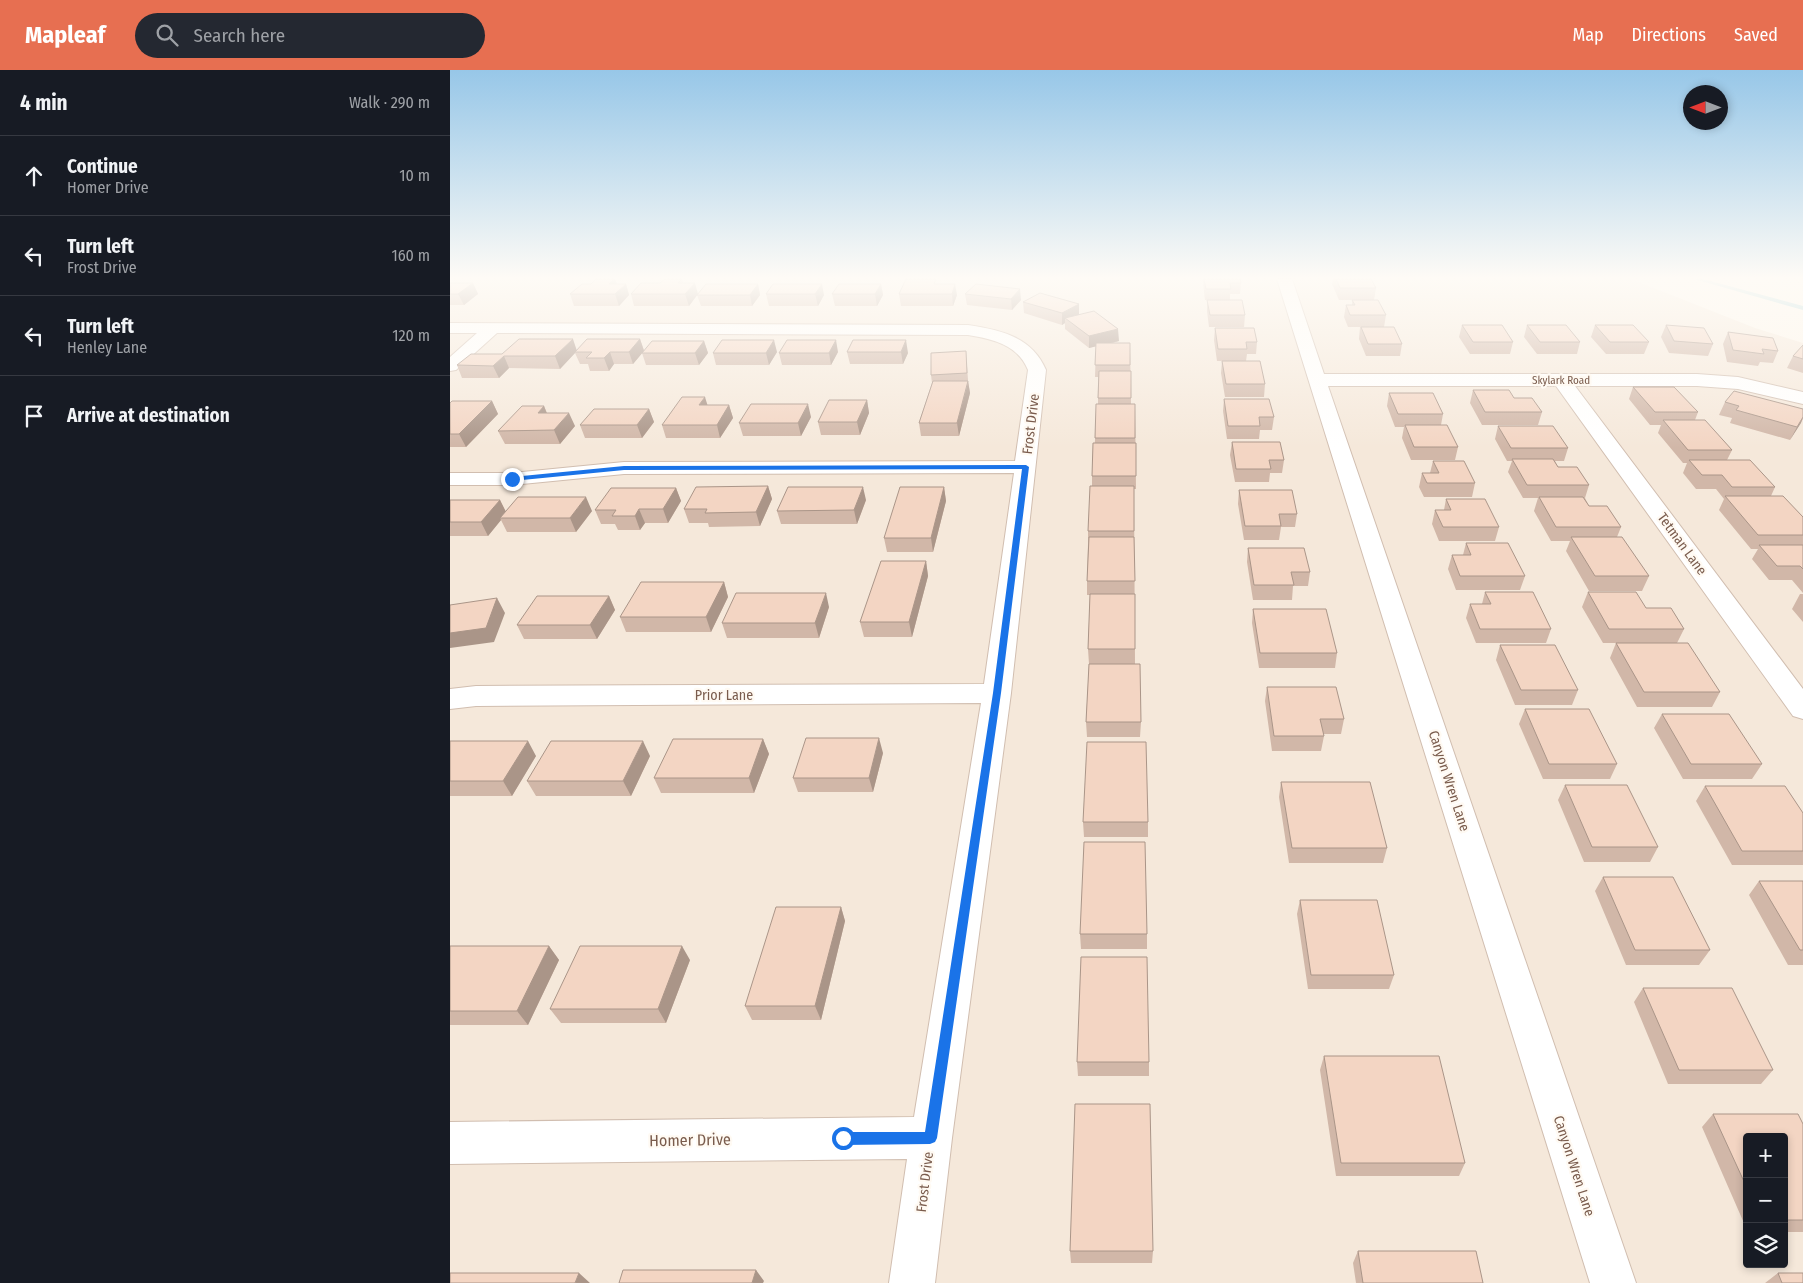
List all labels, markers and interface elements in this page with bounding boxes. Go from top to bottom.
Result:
search box [135,13,485,58]
text: Mapleaf [25,21,105,49]
icon: search [153,21,181,49]
text: Search here [193,24,285,47]
text: Map [1572,24,1604,46]
text: Directions [1632,24,1706,46]
text: Saved [1734,24,1778,46]
north arrow [1683,85,1728,130]
text: 4 min [20,90,68,116]
text: Walk · 290 m [349,93,430,112]
text: Continue [67,155,138,178]
icon: ahead [20,162,48,190]
text: 10 m [399,166,430,185]
text: Homer Drive [67,178,149,197]
text: Turn left [67,235,134,258]
icon: left [20,242,48,270]
text: 160 m [391,246,430,265]
text: Frost Drive [67,258,137,277]
text: Turn left [67,315,134,338]
icon: left [20,322,48,350]
text: 120 m [392,326,430,345]
text: Henley Lane [67,338,147,357]
street label: Skylark Road [1532,374,1590,387]
street label: Frost Drive [1019,393,1043,455]
icon: arrive [20,402,48,430]
text: Arrive at destination [67,404,230,427]
route end [501,468,524,491]
street label: Tetman Lane [1654,510,1710,578]
street label: Prior Lane [695,687,753,704]
street label: Canyon Wren Lane [1425,728,1473,834]
street label: Canyon Wren Lane [1550,1113,1598,1219]
route start [832,1127,855,1150]
street label: Homer Drive [649,1130,731,1150]
map controls [1743,1133,1788,1268]
button: + [1743,1133,1788,1178]
street label: Frost Drive [913,1151,937,1213]
button: − [1743,1178,1788,1223]
button: layers [1743,1223,1788,1268]

